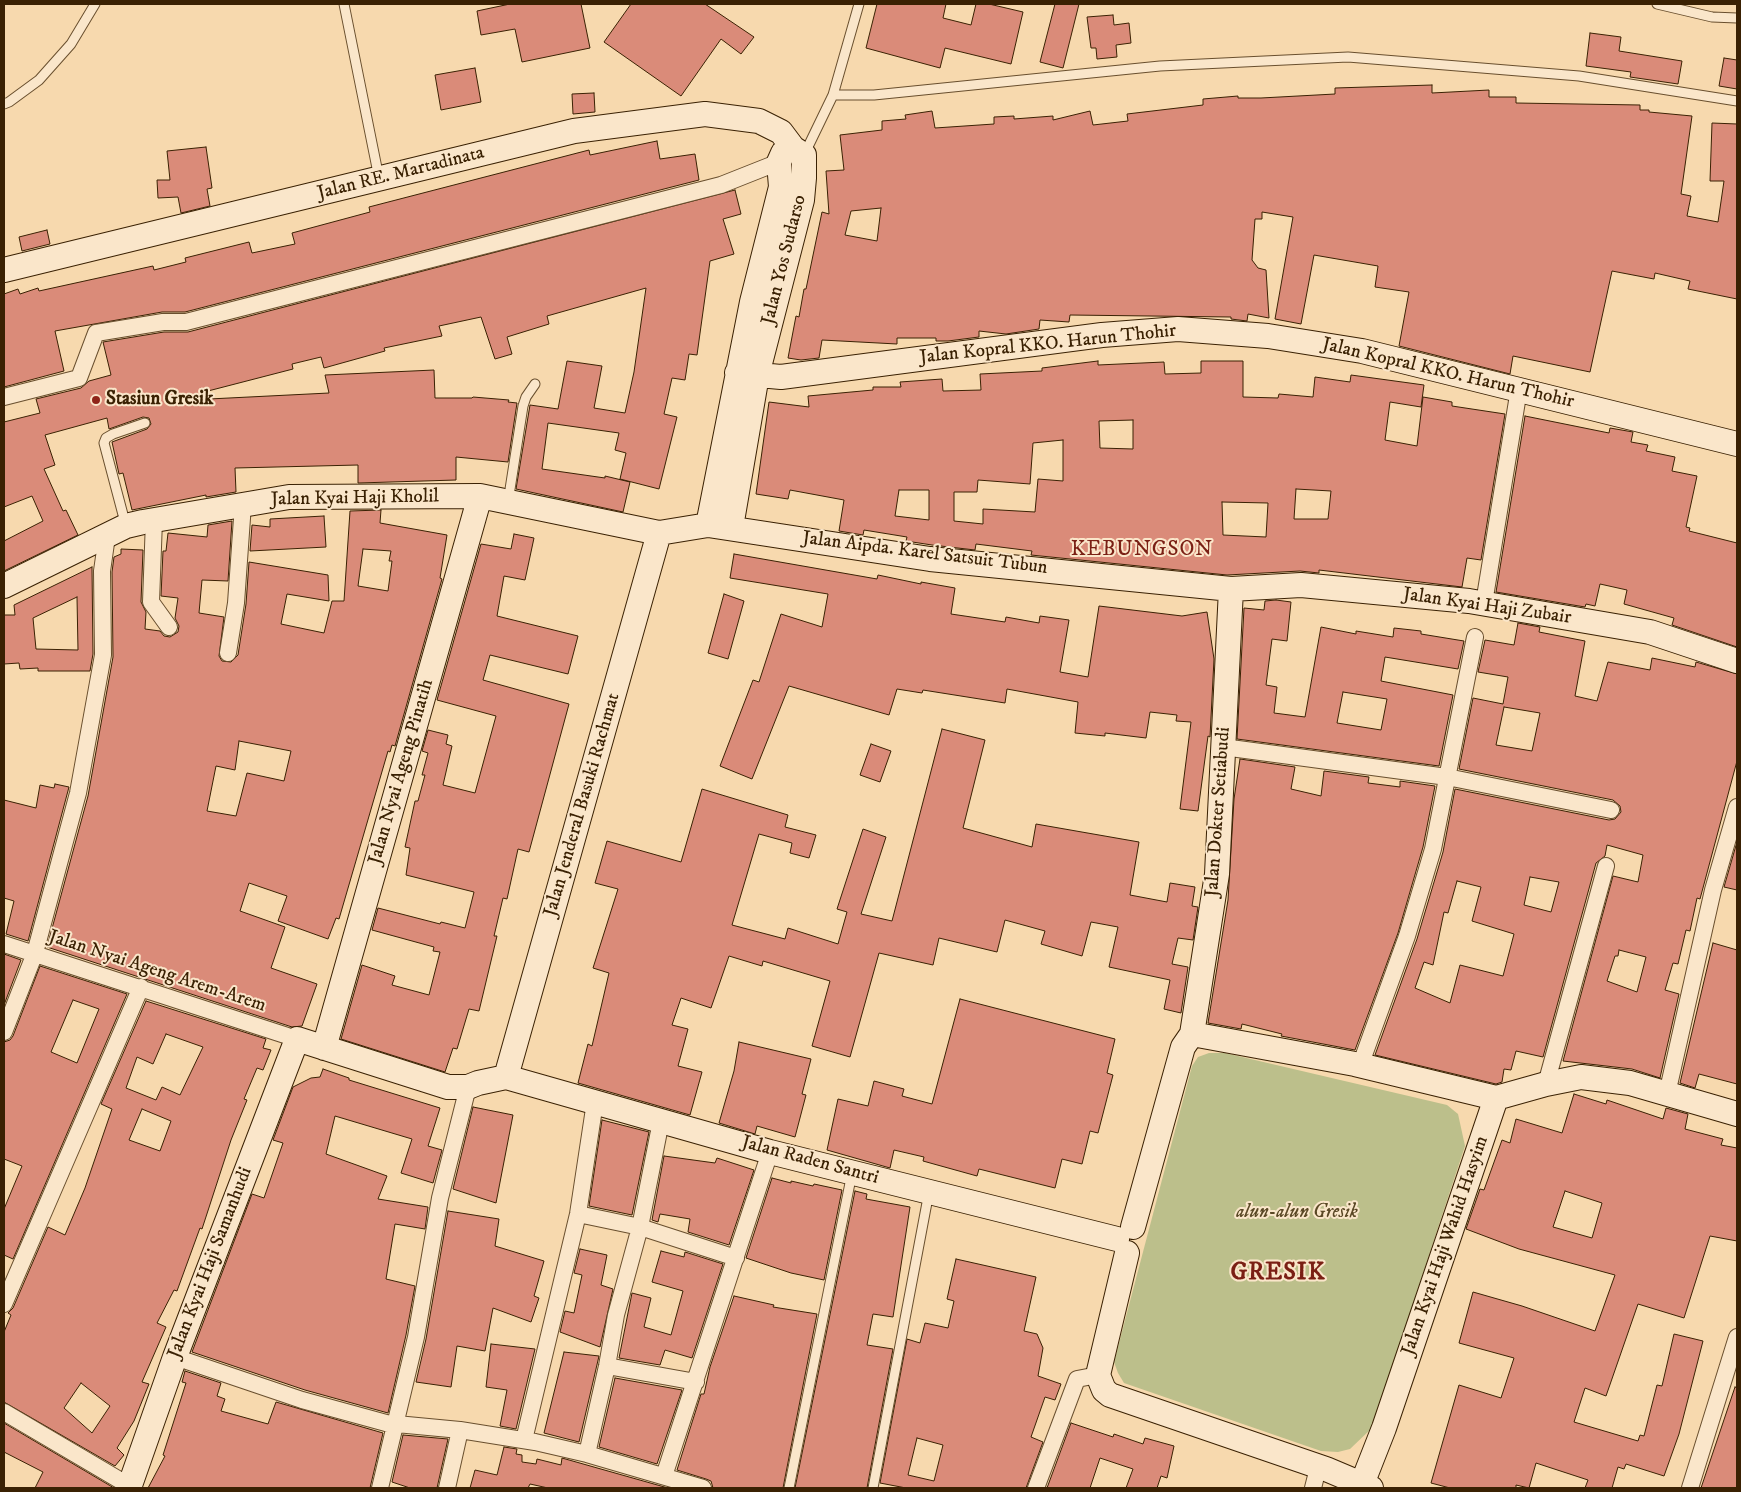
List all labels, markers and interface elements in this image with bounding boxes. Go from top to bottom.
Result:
street label: Jalan RE. Martadinata [315,142,487,206]
street label: Jalan Yos Sudarso [758,193,812,327]
street label: Jalan Kopral KKO. Harun Thohir [919,320,1177,370]
street label: Jalan Kopral KKO. Harun Thohir [1320,334,1576,414]
place label: Stasiun Gresik [106,389,213,411]
marker: Stasiun Gresik [90,394,102,406]
street label: Jalan Kyai Haji Kholil [271,486,439,512]
street label: Jalan Aipda. Karel Satsuit Tubun [801,528,1049,580]
district label: KEBUNGSON [1070,538,1214,564]
street label: Jalan Kyai Haji Zubair [1401,584,1573,630]
street label: Jalan Nyai Ageng Pinatih [365,677,439,867]
street label: Jalan Jenderal Basuki Rachmat [540,691,626,919]
street label: Jalan Dokter Setiabudi [1202,726,1236,898]
street label: Jalan Nyai Ageng Arem-Arem [46,926,268,1018]
street label: Jalan Raden Santri [739,1132,881,1190]
street label: Jalan Kyai Haji Wahid Hasyim [1398,1133,1494,1359]
street label: Jalan Kyai Haji Samanhudi [164,1164,258,1362]
park label: alun-alun Gresik [1236,1202,1358,1224]
district label: GRESIK [1230,1260,1326,1288]

